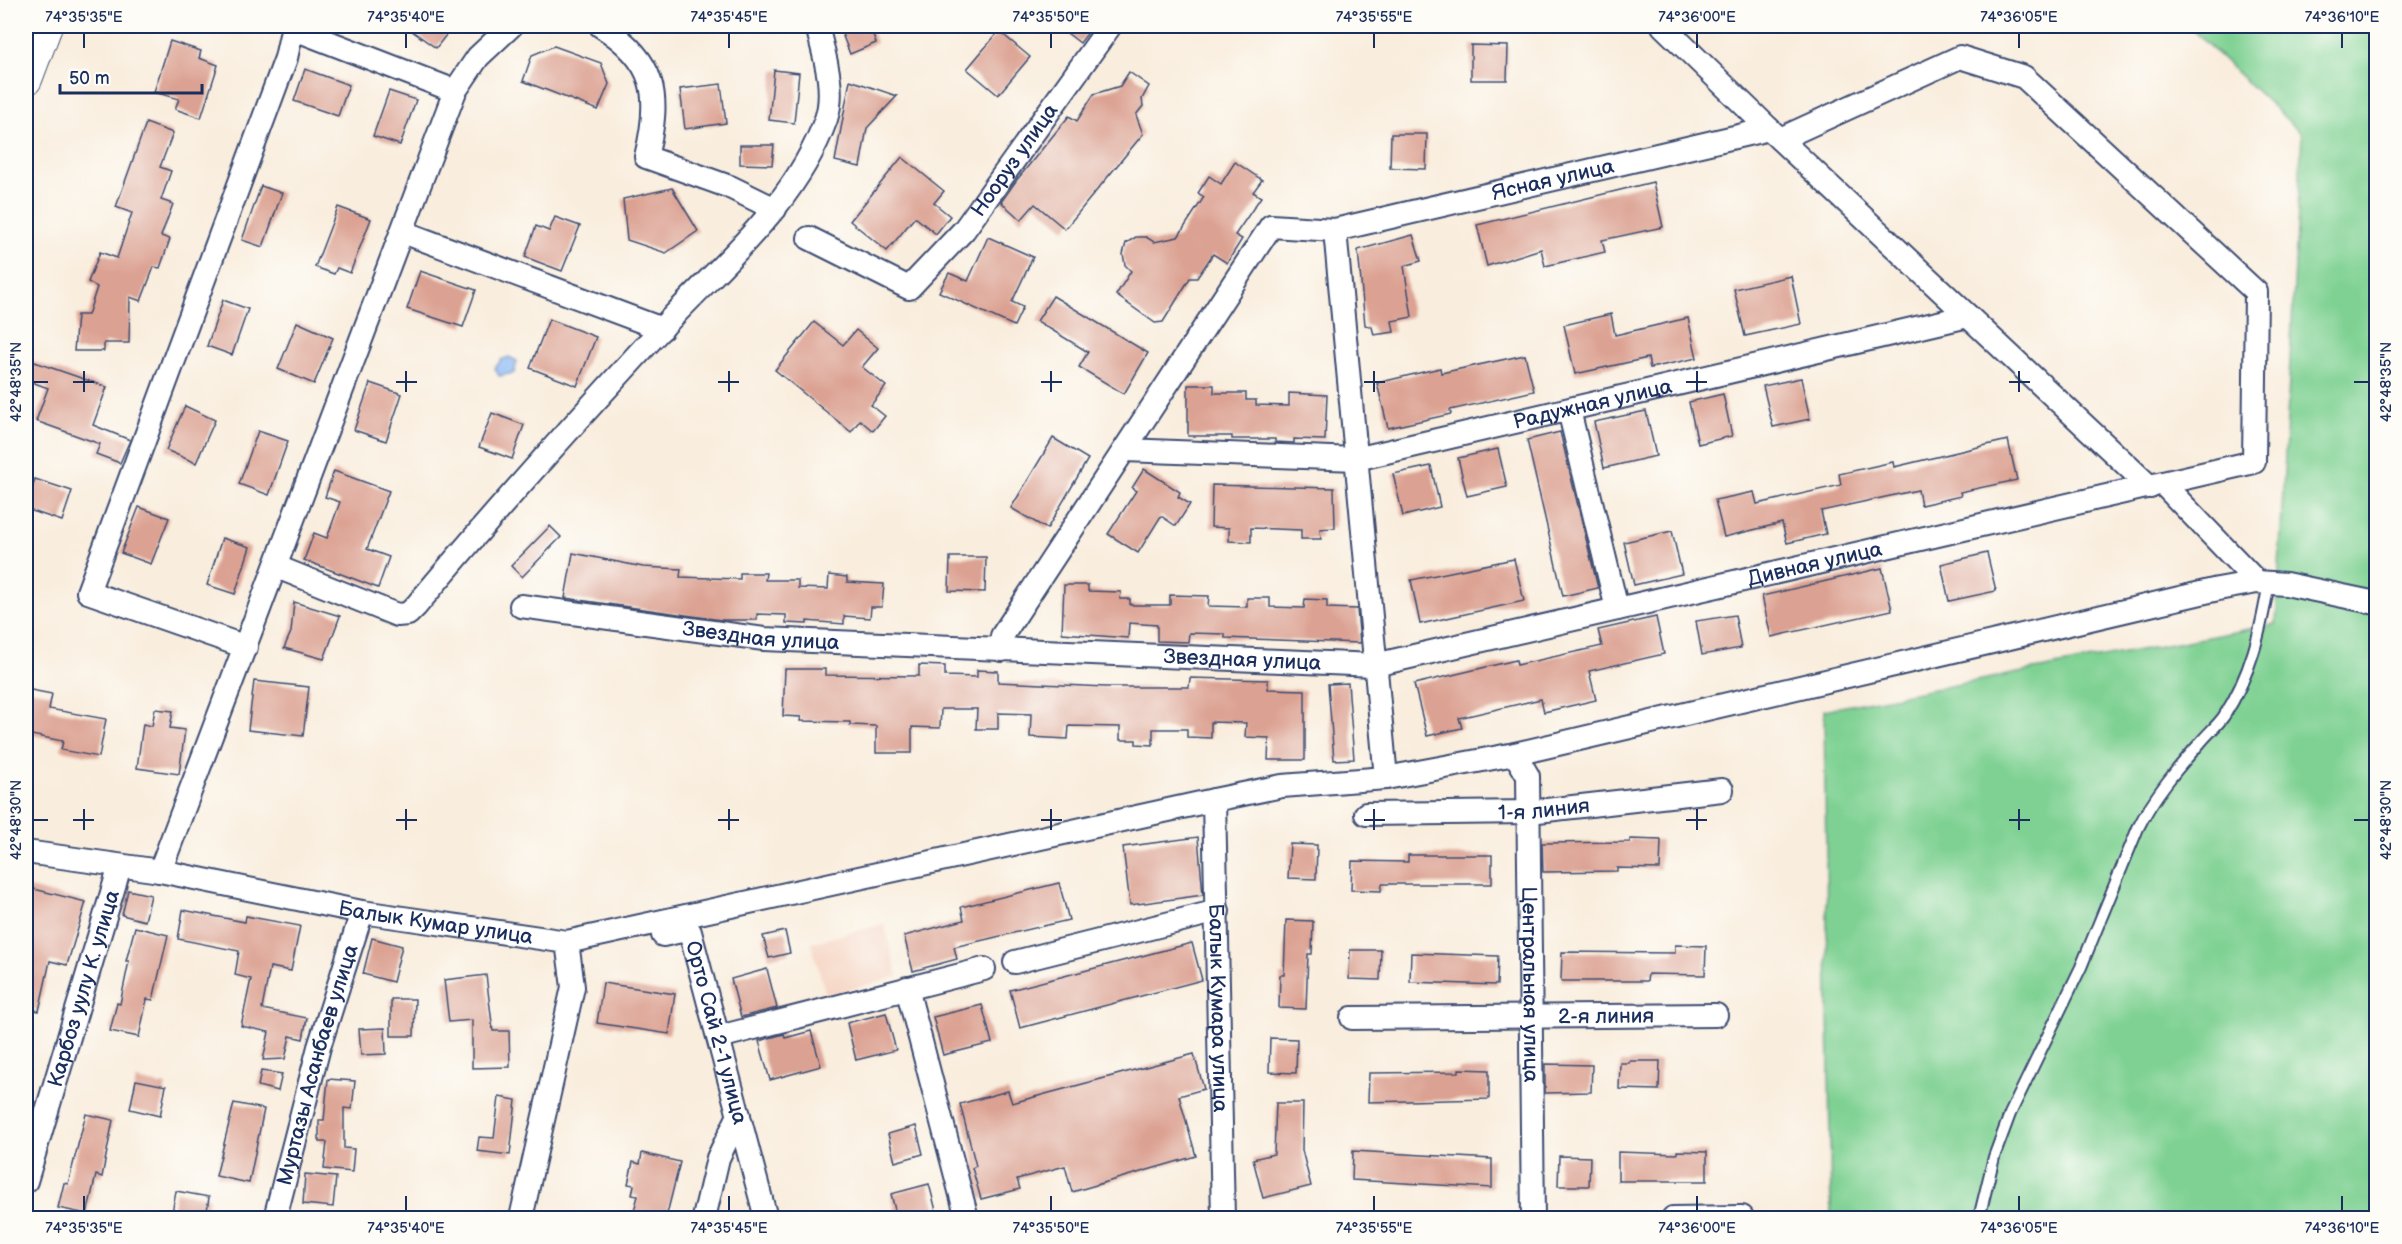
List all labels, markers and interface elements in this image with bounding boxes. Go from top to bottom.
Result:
text: 74°35'35"E [45,8,123,27]
text: 74°35'40"E [367,8,445,27]
text: 74°35'45"E [690,8,768,27]
text: 74°35'50"E [1013,8,1090,27]
text: 74°35'55"E [1336,8,1412,27]
text: 74°36'00"E [1658,8,1736,27]
text: 74°36'05"E [1980,8,2058,27]
text: 74°36'10"E [2305,8,2379,27]
scale bar [60,57,202,95]
text: 50 m [69,68,110,89]
street label: Нооруз улица [966,98,1064,221]
street label: Ясная улица [1489,153,1617,206]
text: 42°48'35"N [7,342,26,422]
text: 42°48'35"N [2377,342,2396,422]
street label: Радужная улица [1511,373,1675,435]
street label: Дивная улица [1745,536,1885,592]
street label: Звездная улица [681,616,841,655]
street label: Звездная улица [1163,644,1322,676]
text: 42°48'30"N [7,780,26,860]
text: 42°48'30"N [2377,780,2396,860]
street label: 1-я линия [1498,793,1591,825]
street label: Центральная улица [1516,886,1543,1083]
street label: Карбоз уулу К. улица [43,887,125,1090]
street label: Балык Кумар улица [336,896,535,950]
street label: Балык Кумара улица [1203,903,1233,1113]
street label: Орто Сай 2-1 улица [680,938,753,1128]
street label: Муртазы Асанбаев улица [272,941,364,1188]
street label: 2-я линия [1558,1004,1654,1029]
text: 74°35'35"E [45,1219,123,1238]
text: 74°35'40"E [367,1219,445,1238]
text: 74°35'45"E [690,1219,768,1238]
text: 74°35'50"E [1013,1219,1090,1238]
text: 74°35'55"E [1336,1219,1412,1238]
text: 74°36'00"E [1658,1219,1736,1238]
text: 74°36'05"E [1980,1219,2058,1238]
text: 74°36'10"E [2305,1219,2379,1238]

